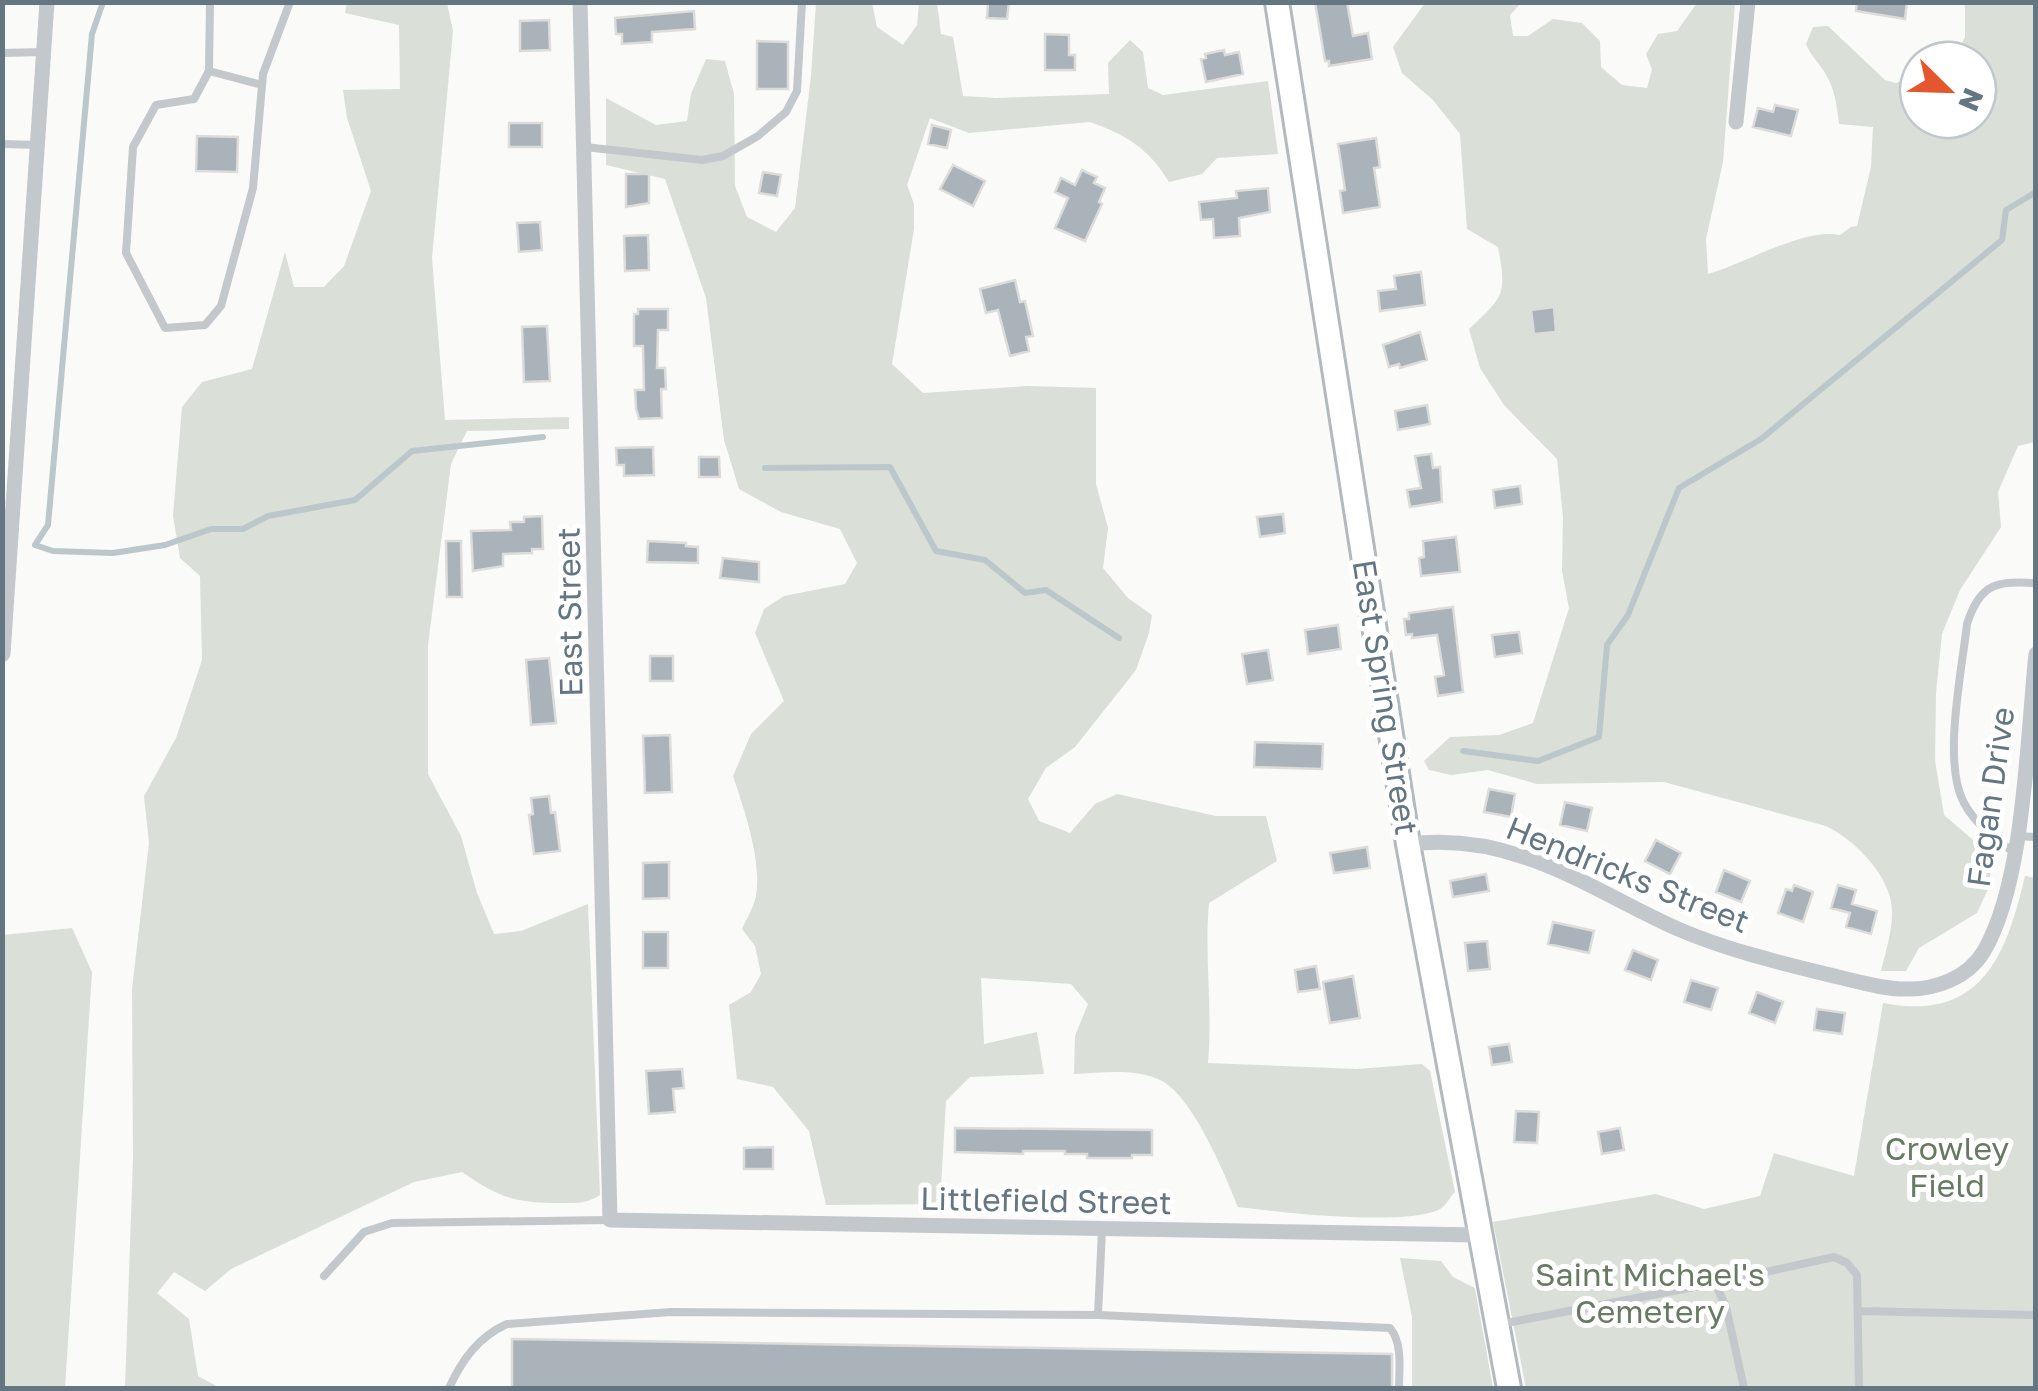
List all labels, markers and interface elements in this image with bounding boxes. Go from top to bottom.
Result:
north arrow [1898,40,1998,140]
text: N [1952,84,1991,116]
street label: East Street [549,527,589,697]
street label: East Spring Street [1345,557,1427,837]
street label: Fagan Drive [1959,705,2021,889]
street label: Hendricks Street [1501,808,1755,940]
park label: Crowley Field [1885,1129,2009,1204]
street label: Littlefield Street [920,1179,1172,1221]
park label: Saint Michael's Cemetery [1535,1255,1765,1330]

